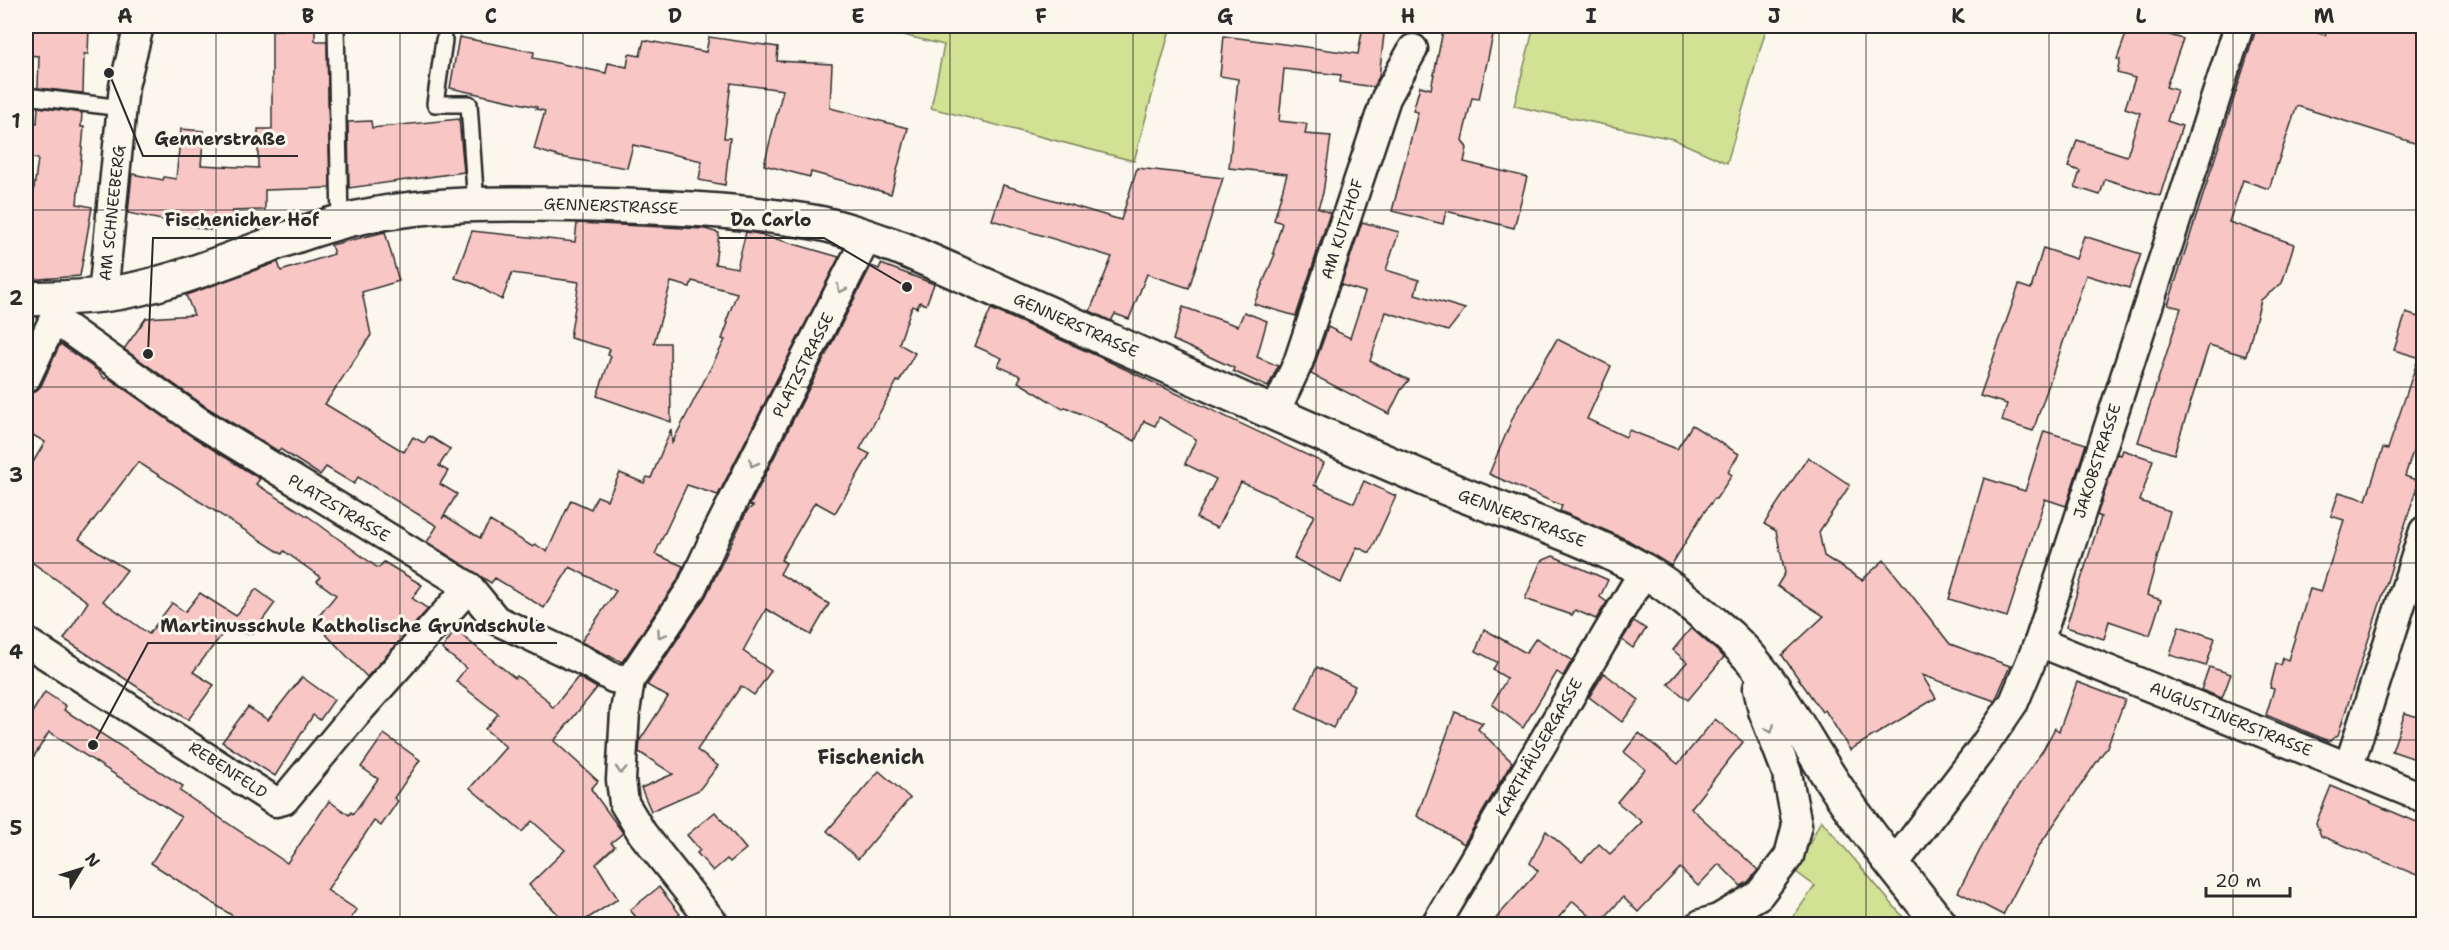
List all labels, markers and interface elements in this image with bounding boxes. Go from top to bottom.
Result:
text: A [117,3,133,29]
text: B [302,3,314,29]
text: C [485,3,497,29]
text: D [668,3,682,29]
text: E [851,3,865,29]
text: F [1035,3,1047,29]
text: G [1217,3,1233,29]
text: H [1401,3,1415,29]
text: I [1585,3,1597,29]
text: J [1768,3,1781,29]
text: K [1951,3,1965,29]
text: L [2136,3,2147,29]
text: M [2314,3,2335,29]
text: 1 [11,108,21,134]
callout: Gennerstraße [143,120,298,156]
text: Gennerstraße [154,127,286,151]
street label: AM SCHNEEBERG [94,144,130,282]
street label: AM KUTZHOF [1316,176,1368,282]
street label: GENNERSTRASSE [543,193,679,219]
callout: Fischenicher Hof [153,202,331,238]
callout: Da Carlo [719,202,824,238]
text: Fischenicher Hof [165,208,320,232]
text: Da Carlo [730,208,812,232]
one-way arrow [837,283,848,293]
text: 2 [9,285,23,311]
street label: GENNERSTRASSE [1010,288,1142,362]
street label: PLATZSTRASSE [768,309,838,421]
street label: JAKOBSTRASSE [2069,401,2125,521]
one-way arrow [749,457,760,467]
text: 3 [9,462,23,488]
street label: PLATZSTRASSE [284,469,394,547]
street label: GENNERSTRASSE [1455,484,1589,552]
callout: Martinusschule Katholische Grundschule [148,607,557,643]
text: Martinusschule Katholische Grundschule [160,614,546,638]
one-way arrow [656,628,668,638]
text: 4 [9,639,23,665]
street label: KARTHÄUSERGASSE [1491,674,1587,820]
street label: AUGUSTINERSTRASSE [2147,677,2315,761]
one-way arrow [1763,723,1775,734]
street label: REBENFELD [185,737,271,803]
district label: Fischenich [818,744,924,770]
one-way arrow [615,766,628,775]
text: 5 [10,815,22,841]
north arrow [51,839,111,899]
text: N [80,849,105,872]
scale bar [2206,860,2290,898]
text: 20 m [2215,869,2261,893]

